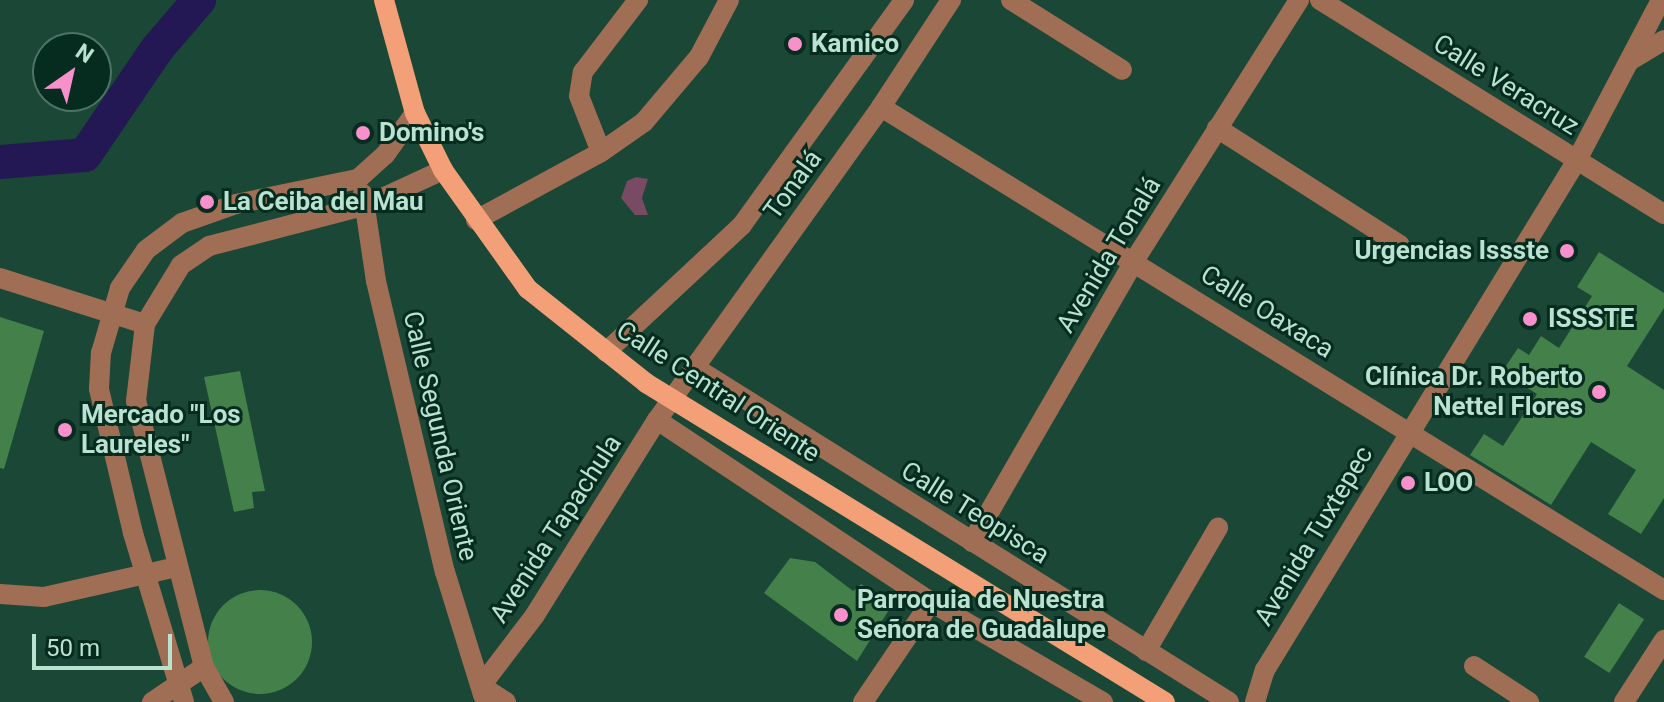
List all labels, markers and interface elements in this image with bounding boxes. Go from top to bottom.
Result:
place label: Kamico [811,28,899,60]
street label: Calle Veracruz [1427,28,1585,142]
north arrow [32,32,112,112]
marker: Kamico [786,35,804,53]
text: N [71,39,98,68]
place label: Domino's [379,117,484,149]
marker: Domino's [354,124,372,142]
street label: Tonalá [757,144,829,226]
street label: Avenida Tonalá [1050,171,1168,339]
place label: La Ceiba del Mau [223,186,424,218]
marker: La Ceiba del Mau [198,193,216,211]
place label: Urgencias Issste [1354,235,1549,267]
marker: Urgencias Issste [1556,240,1578,262]
street label: Calle Oaxaca [1195,259,1339,365]
place label: ISSSTE [1548,303,1634,335]
street label: Calle Segunda Oriente [396,308,484,564]
marker: ISSSTE [1519,308,1541,330]
street label: Calle Central Oriente [610,315,826,469]
place label: Clínica Dr. Roberto Nettel Flores [1365,361,1583,422]
marker: Clínica Dr. Roberto Nettel Flores [1590,383,1608,401]
place label: Mercado "Los Laureles" [81,399,241,460]
marker: Mercado "Los Laureles" [56,421,74,439]
street label: Avenida Tapachula [484,429,628,629]
street label: Avenida Tuxtepec [1248,440,1380,632]
street label: Calle Teopisca [895,455,1055,571]
place label: LOO [1424,467,1473,499]
marker: LOO [1399,474,1417,492]
place label: Parroquia de Nuestra Señora de Guadalupe [857,584,1106,646]
marker: Parroquia de Nuestra Señora de Guadalupe [832,606,850,624]
scale bar [36,618,176,668]
text: 50 m [46,634,100,662]

